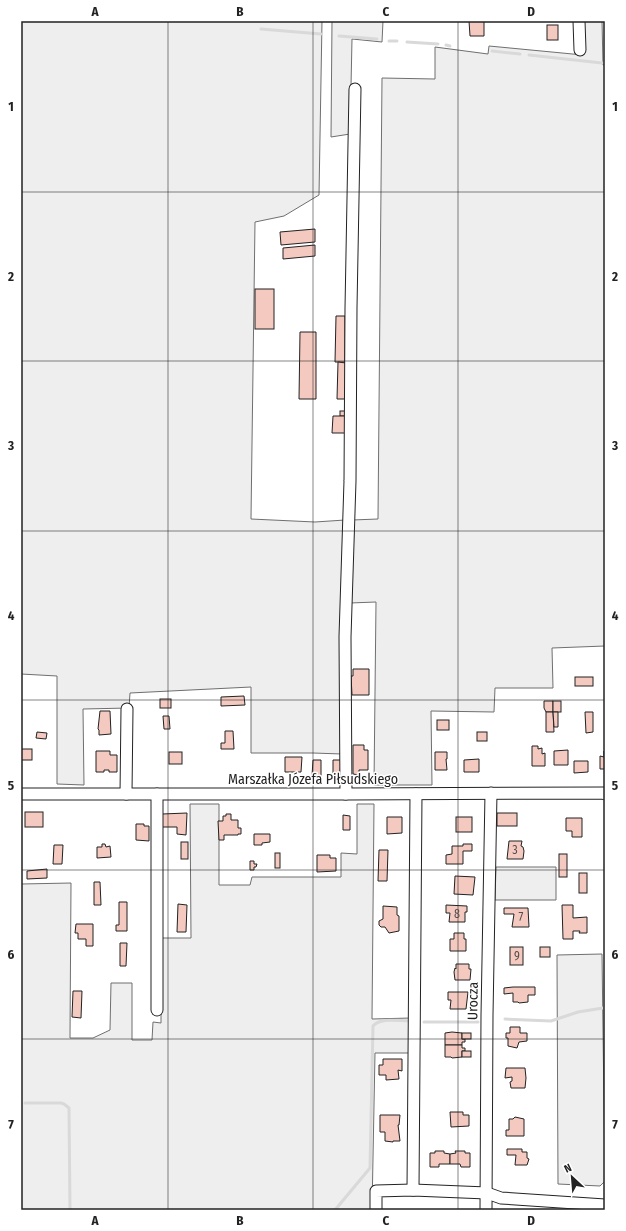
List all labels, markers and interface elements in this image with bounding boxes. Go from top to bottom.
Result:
text: A [90,4,99,19]
text: B [236,4,244,19]
text: C [383,4,390,19]
text: D [527,4,535,19]
text: 1 [8,99,14,114]
text: 1 [612,99,618,114]
text: 2 [7,269,14,284]
text: 2 [611,269,618,284]
text: 3 [7,438,14,453]
text: 3 [611,438,618,453]
text: 4 [8,608,15,623]
text: 4 [612,608,619,623]
street label: Marszałka Józefa Piłsudskiego [228,771,398,788]
text: 5 [8,778,14,793]
text: 5 [612,778,618,793]
house number: 3 [512,843,518,857]
house number: 8 [454,907,460,921]
house number: 7 [519,910,524,924]
text: 6 [8,947,15,962]
text: 6 [612,947,619,962]
house number: 9 [514,949,520,963]
street label: Urocza [464,982,482,1020]
text: 7 [8,1117,14,1132]
text: 7 [612,1117,618,1132]
north arrow [552,1157,592,1197]
text: N [562,1161,574,1176]
text: A [90,1213,99,1228]
text: B [236,1213,244,1228]
text: C [383,1213,390,1228]
text: D [527,1213,535,1228]

